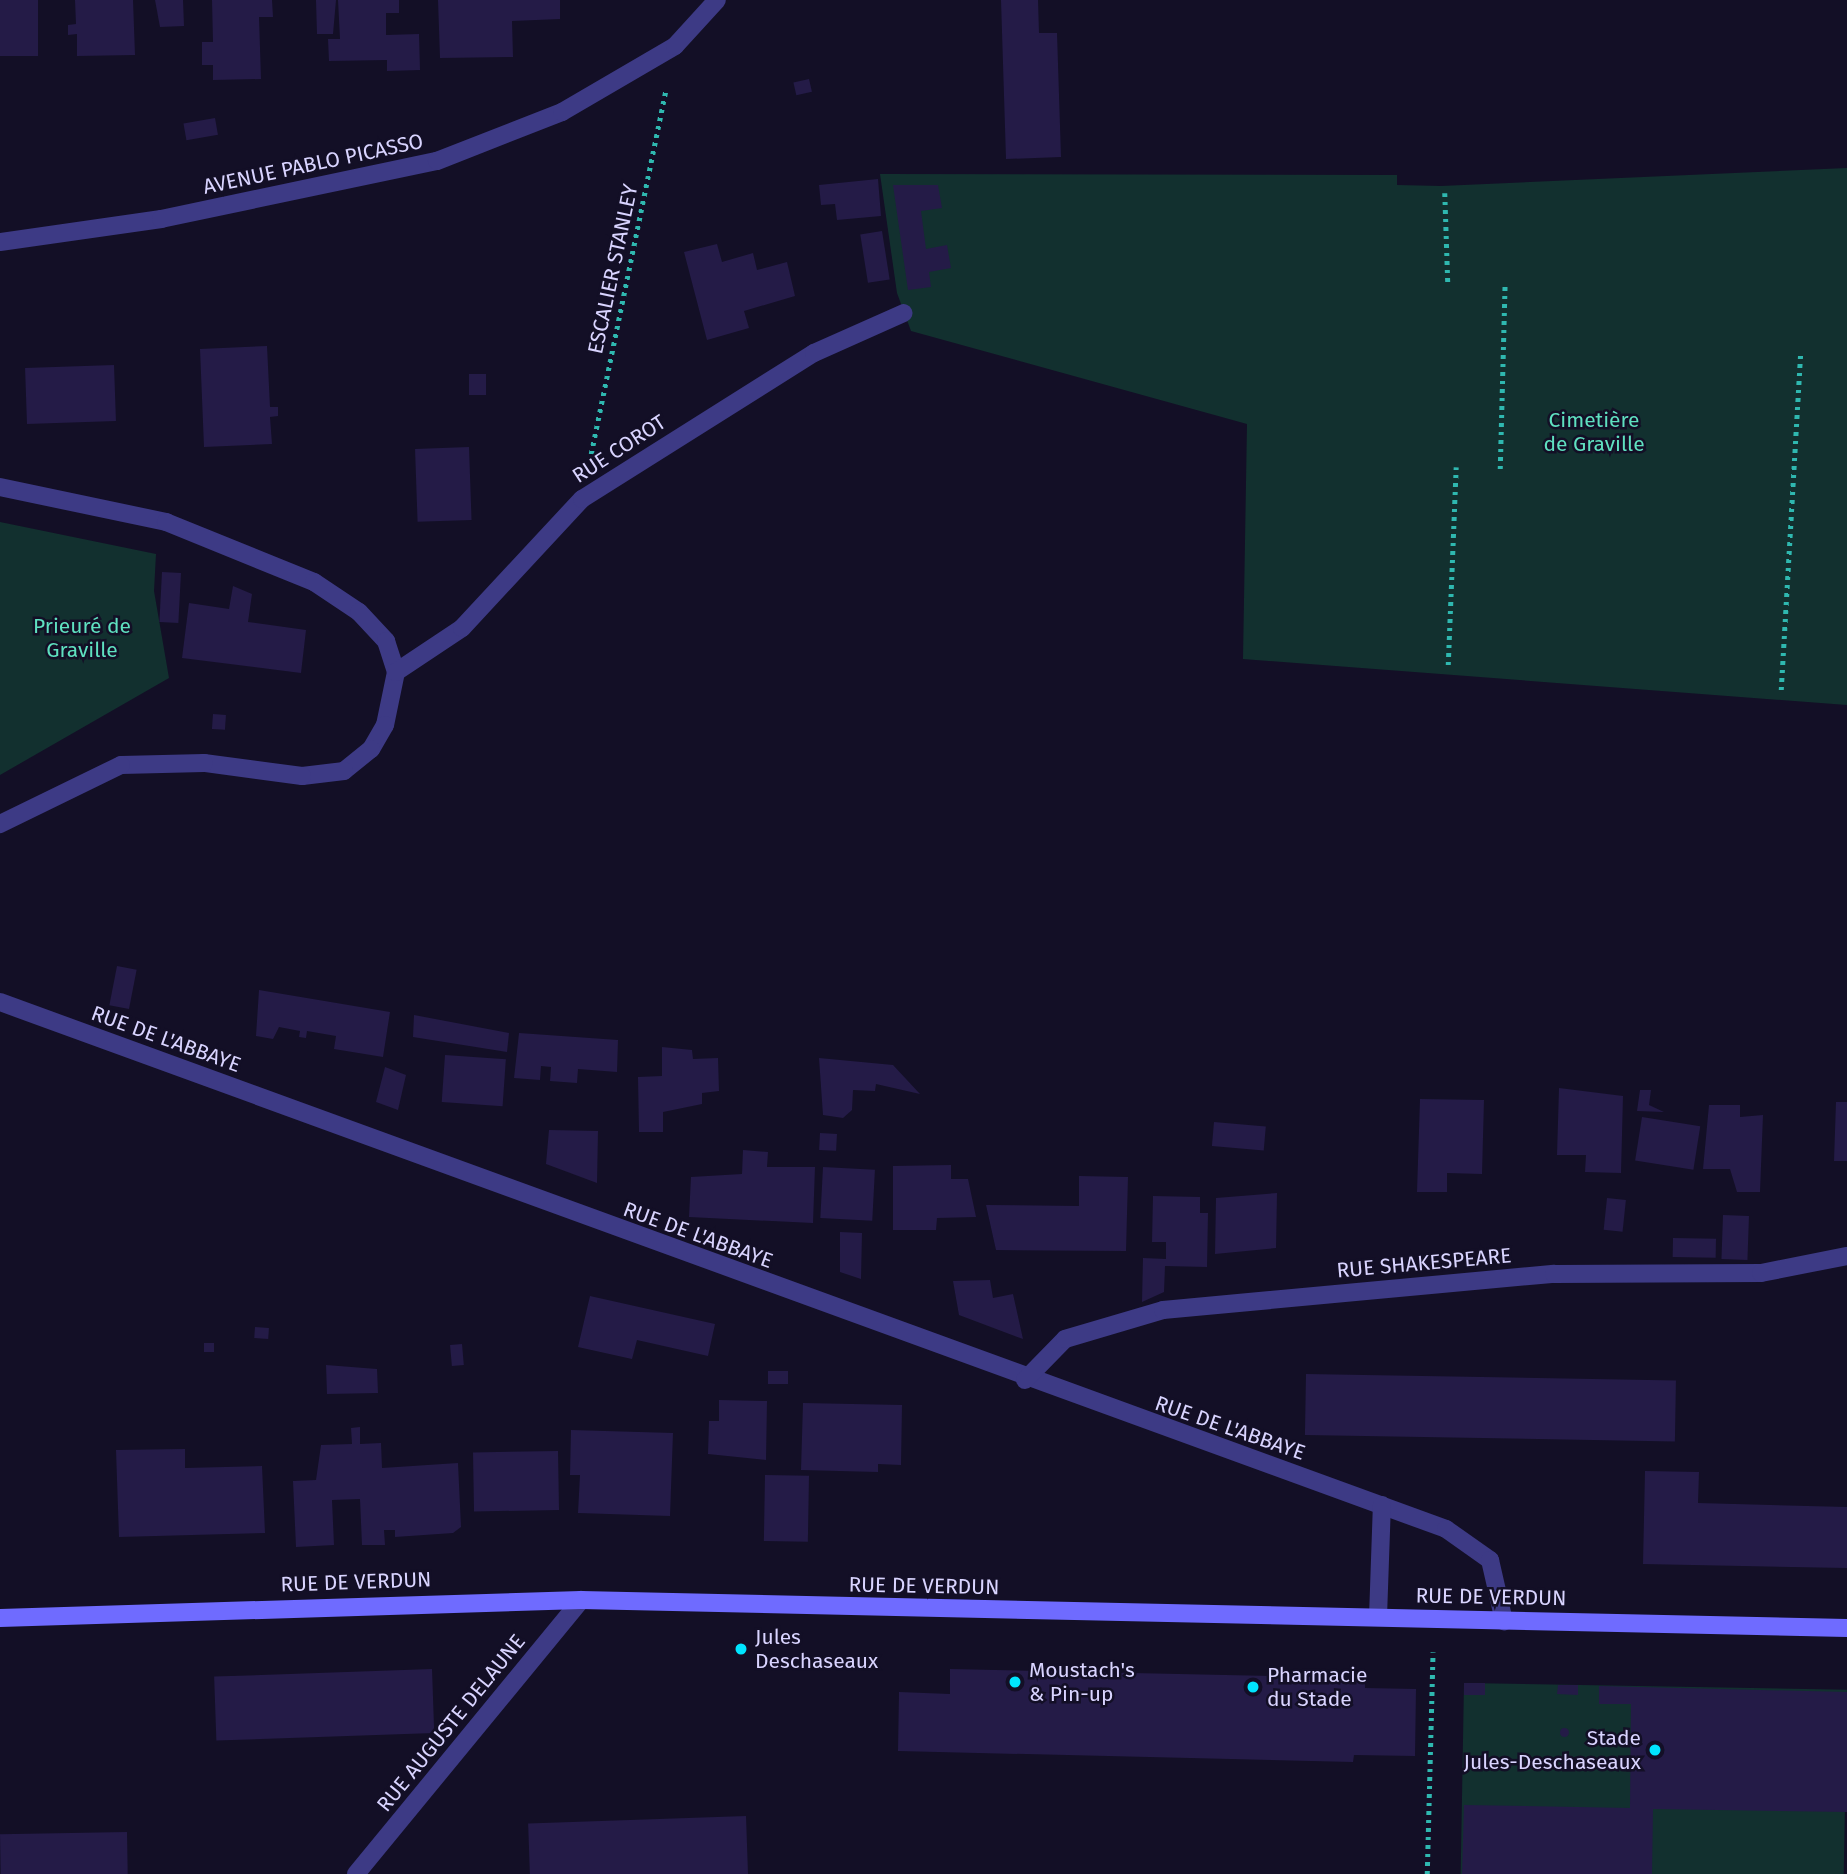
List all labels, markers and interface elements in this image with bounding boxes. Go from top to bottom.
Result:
street label: AVENUE PABLO PICASSO [201,128,425,200]
street label: ESCALIER STANLEY [583,182,643,356]
park label: Cimetière de Graville [1543,407,1645,457]
street label: RUE COROT [568,409,670,489]
park label: Prieuré de Graville [33,613,131,663]
street label: RUE DE L'ABBAYE [88,1000,244,1078]
street label: RUE DE L'ABBAYE [620,1196,776,1274]
street label: RUE SHAKESPEARE [1336,1243,1512,1283]
street label: RUE DE L'ABBAYE [1152,1391,1308,1465]
street label: RUE DE VERDUN [280,1567,432,1597]
street label: RUE DE VERDUN [848,1572,1000,1600]
street label: RUE DE VERDUN [1415,1583,1567,1611]
place label: Jules Deschaseaux [755,1624,878,1674]
street label: RUE AUGUSTE DELAUNE [372,1629,530,1817]
marker: Jules Deschaseaux [733,1641,749,1657]
place label: Moustach's & Pin-up [1029,1657,1135,1707]
place label: Pharmacie du Stade [1267,1662,1367,1712]
marker: Moustach's & Pin-up [1007,1674,1023,1690]
marker: Pharmacie du Stade [1245,1679,1261,1695]
place label: Stade Jules-Deschaseaux [1464,1725,1641,1775]
marker: Stade Jules-Deschaseaux [1647,1742,1663,1758]

